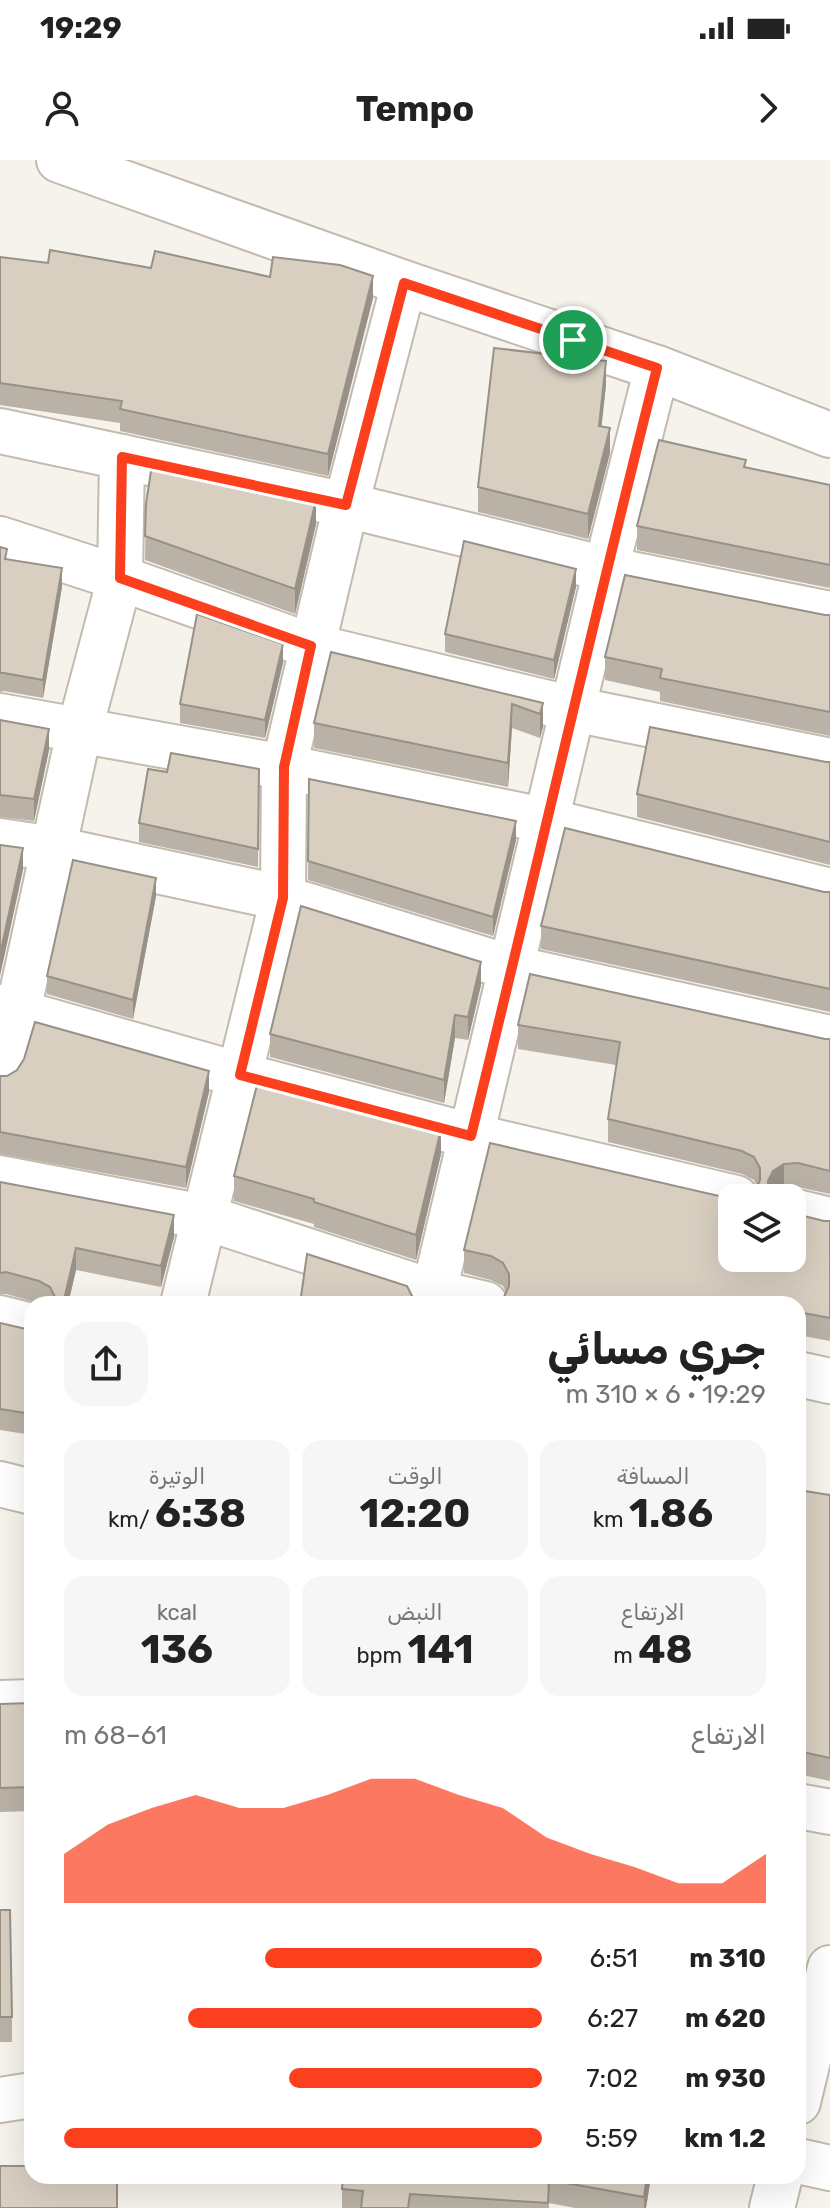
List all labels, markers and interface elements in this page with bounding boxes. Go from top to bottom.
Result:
text: 19:29 [40,10,122,46]
icon: person [40,86,84,130]
icon: forward [746,86,790,130]
text: Tempo [356,87,474,130]
pin [539,306,607,374]
icon: arrive [551,318,595,362]
map controls [718,1184,806,1272]
button: layers [718,1184,806,1272]
button: share [64,1322,148,1406]
text: جري مسائي [547,1323,766,1375]
text: 19:29 · 6 × 310 m [566,1379,766,1410]
text: الوتيرة [149,1463,205,1490]
text: الوقت [387,1463,443,1490]
text: المسافة [616,1463,690,1490]
text: 6:38 [155,1490,246,1537]
text: 12:20 [360,1490,470,1537]
text: 1.86 [629,1490,713,1537]
text: /km [108,1506,155,1533]
text: km [593,1506,629,1533]
text: kcal [157,1599,197,1626]
text: النبض [387,1599,443,1626]
text: الارتفاع [621,1599,685,1626]
text: 136 [141,1626,213,1673]
text: 141 [408,1626,474,1673]
text: 48 [638,1626,693,1673]
text: bpm [356,1642,408,1669]
text: m [613,1642,638,1669]
text: 61–68 m [64,1720,167,1751]
text: الارتفاع [691,1720,766,1751]
text: 6:51 [589,1943,638,1974]
text: 310 m [689,1943,766,1974]
text: 6:27 [587,2003,638,2034]
text: 620 m [685,2003,766,2034]
text: 7:02 [586,2063,638,2094]
text: 930 m [685,2063,766,2094]
text: 5:59 [585,2123,638,2154]
text: 1.2 km [684,2123,766,2154]

